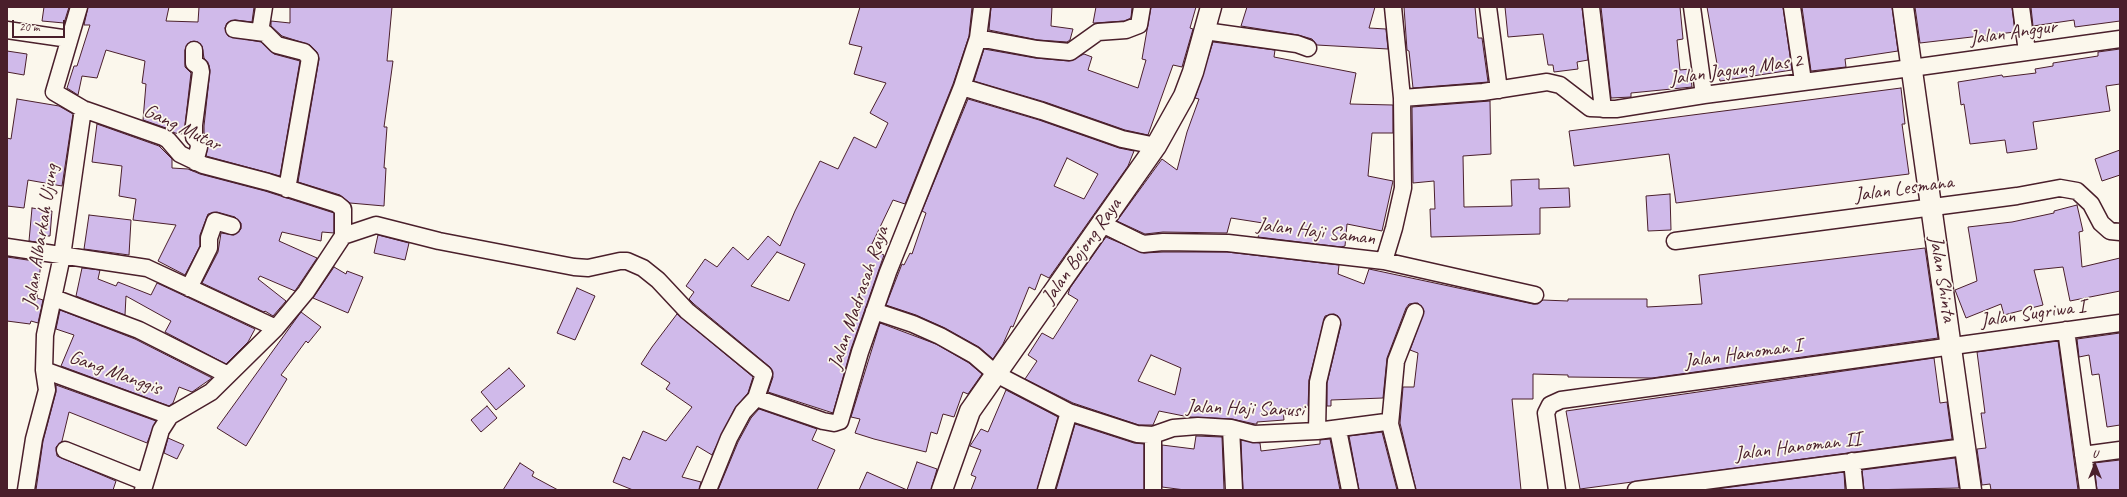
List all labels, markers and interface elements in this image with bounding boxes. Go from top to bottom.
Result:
scale bar [14,12,67,38]
street label: Jalan Anggur [1968,15,2058,51]
text: 20 m [19,19,39,35]
street label: Jalan Jagung Mas 2 [1668,49,1804,91]
street label: Gang Mutar [140,99,224,157]
street label: Jalan Albarkah Ujung [18,163,64,309]
street label: Jalan Lesmana [1853,170,1955,208]
street label: Jalan Bojong Raya [1037,194,1127,308]
street label: Jalan Haji Saman [1255,213,1377,251]
street label: Jalan Madrasah Raya [823,224,895,372]
street label: Jalan Shinta [1923,234,1961,324]
street label: Jalan Sugriwa I [1979,295,2087,333]
street label: Jalan Hanoman I [1683,334,1803,374]
street label: Gang Manggis [66,345,164,401]
street label: Jalan Haji Sanusi [1186,395,1304,423]
street label: Jalan Hanoman II [1734,427,1862,467]
north arrow [2075,445,2115,485]
text: U [2092,446,2098,460]

